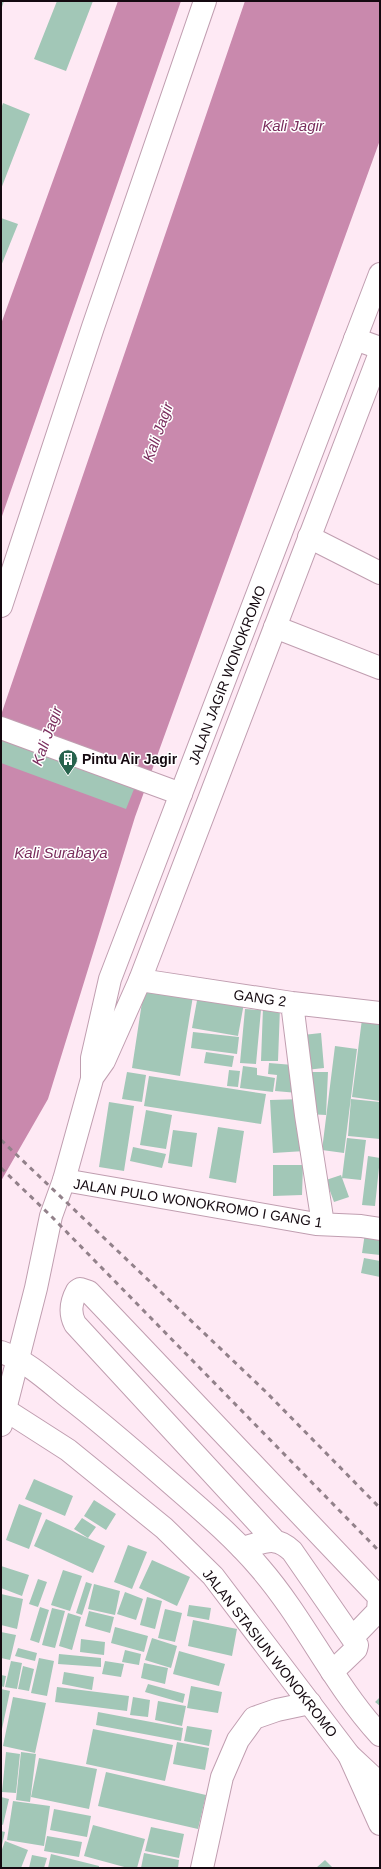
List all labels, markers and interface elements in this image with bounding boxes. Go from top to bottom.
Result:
water label: Kali Jagir [262,117,325,134]
water label: Kali Jagir [139,399,176,464]
street label: JALAN JAGIR WONOKROMO [185,583,269,767]
water label: Kali Jagir [28,703,65,768]
building icon: Pintu Air Jagir [57,748,79,776]
place label: Pintu Air Jagir [82,751,178,767]
water label: Kali Surabaya [14,844,108,861]
street label: GANG 2 [233,986,288,1010]
street label: JALAN PULO WONOKROMO I GANG 1 [72,1175,324,1231]
street label: JALAN STASIUN WONOKROMO [199,1566,341,1740]

